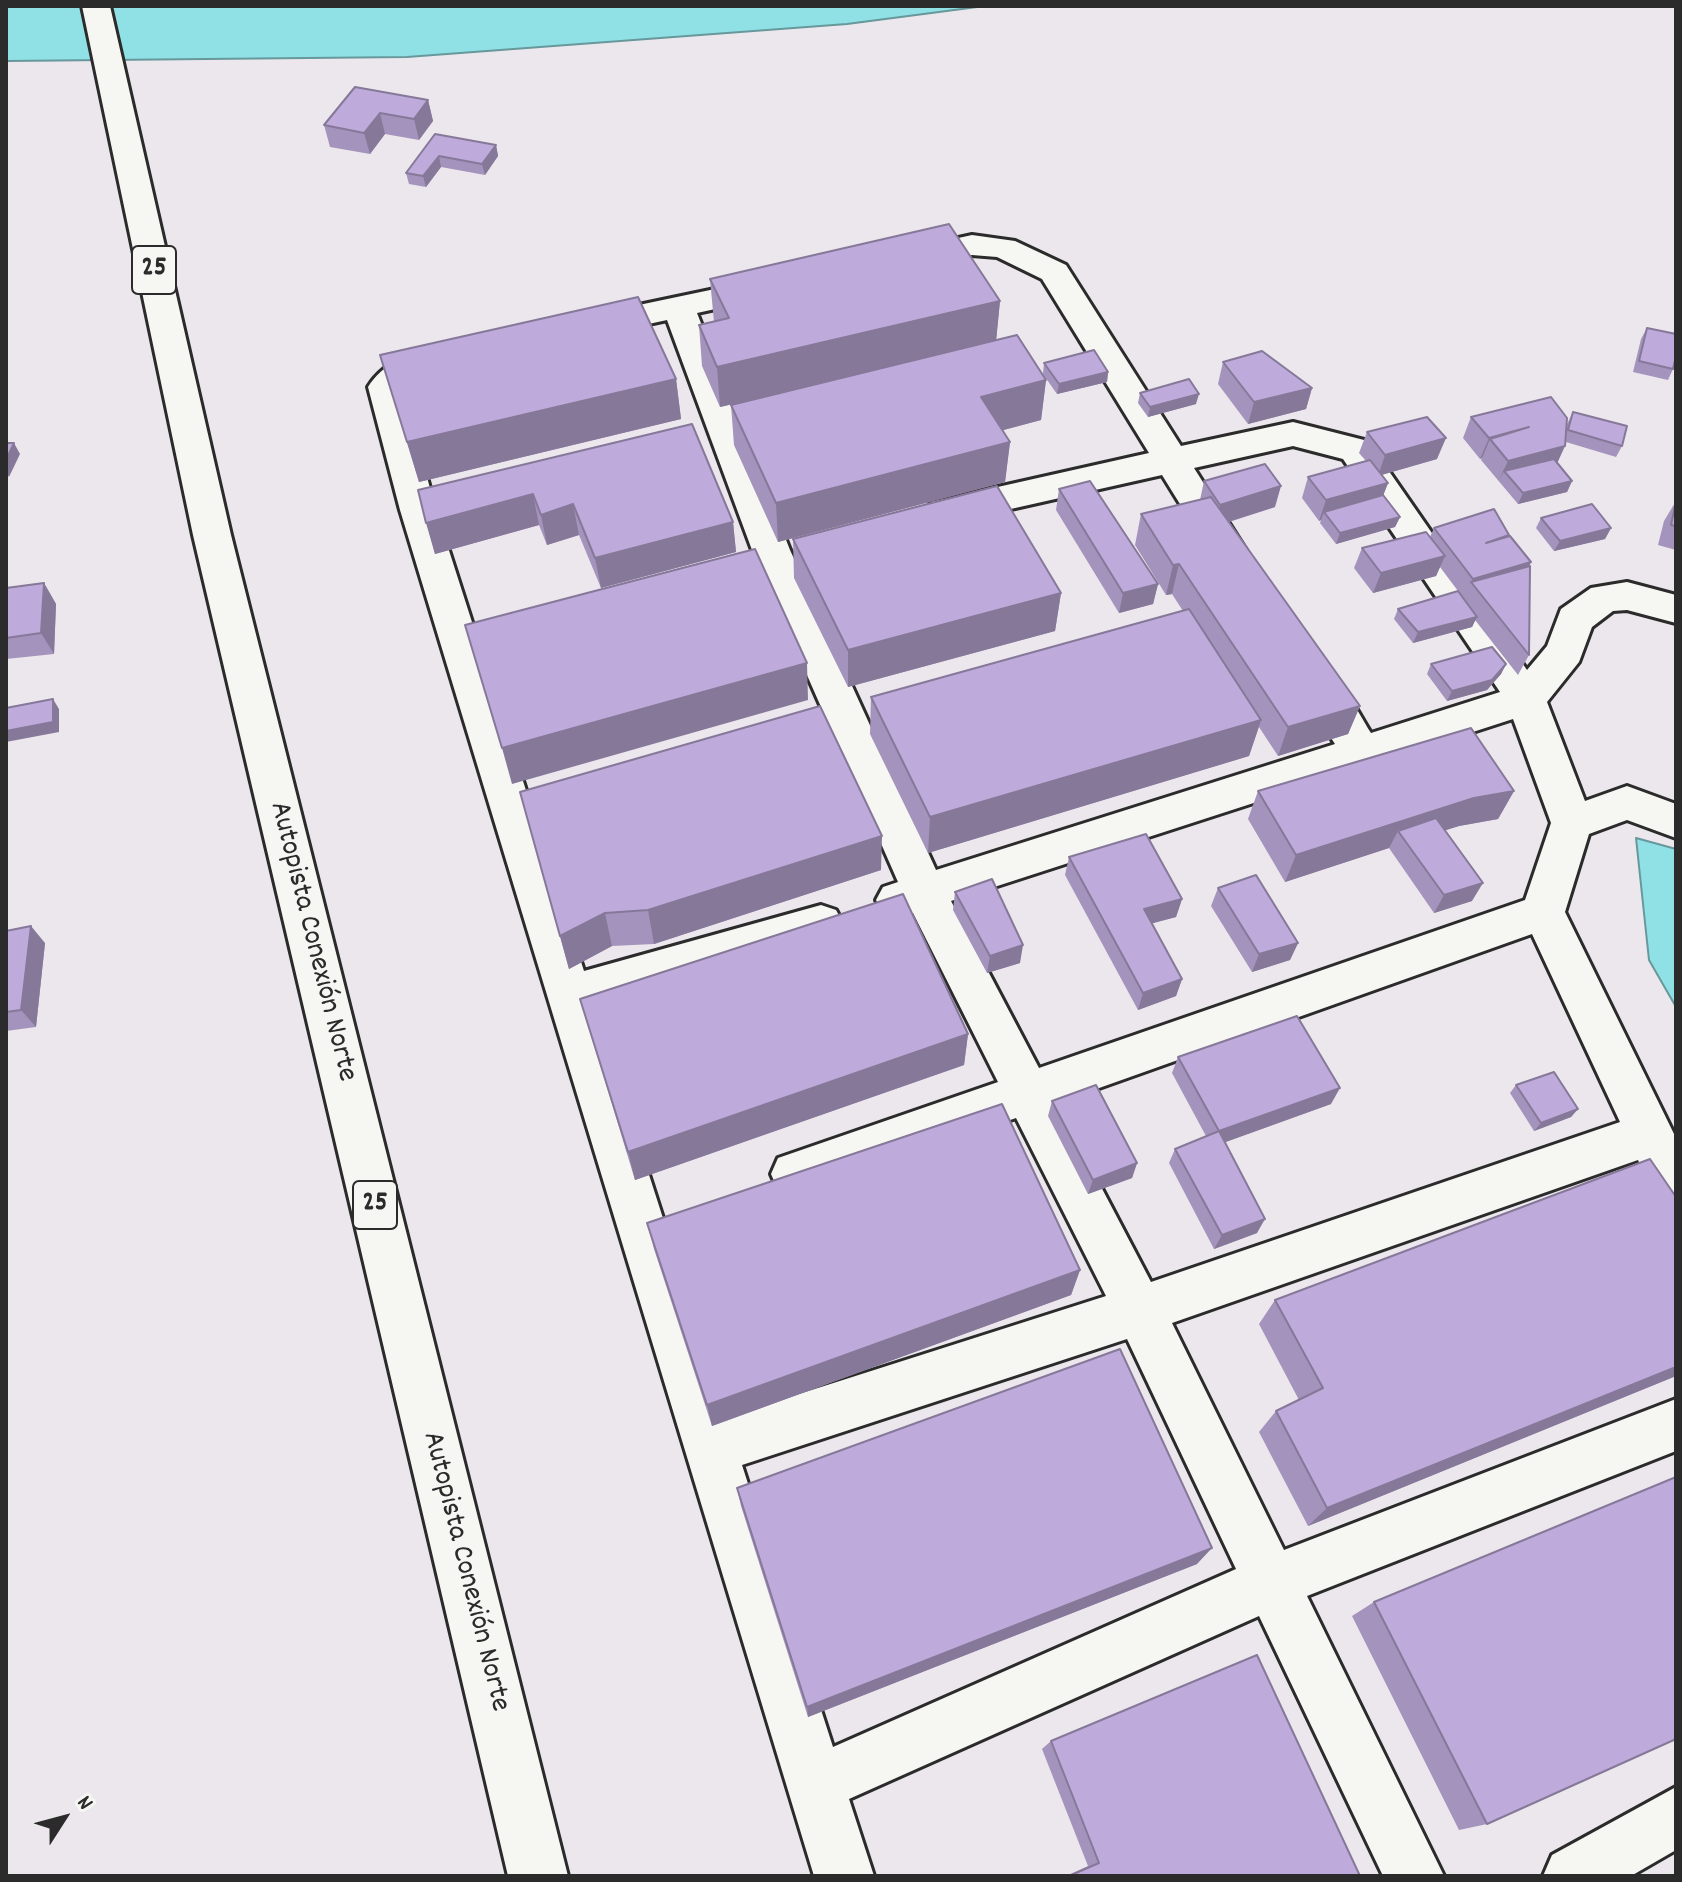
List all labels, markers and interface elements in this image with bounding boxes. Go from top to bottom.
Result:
road number: 25 [132,246,176,294]
street label: Autopista Conexión Norte [259,798,363,1086]
road number: 25 [353,1181,397,1229]
street label: Autopista Conexión Norte [412,1428,516,1716]
north arrow [24,1778,104,1858]
text: N [68,1790,100,1817]

